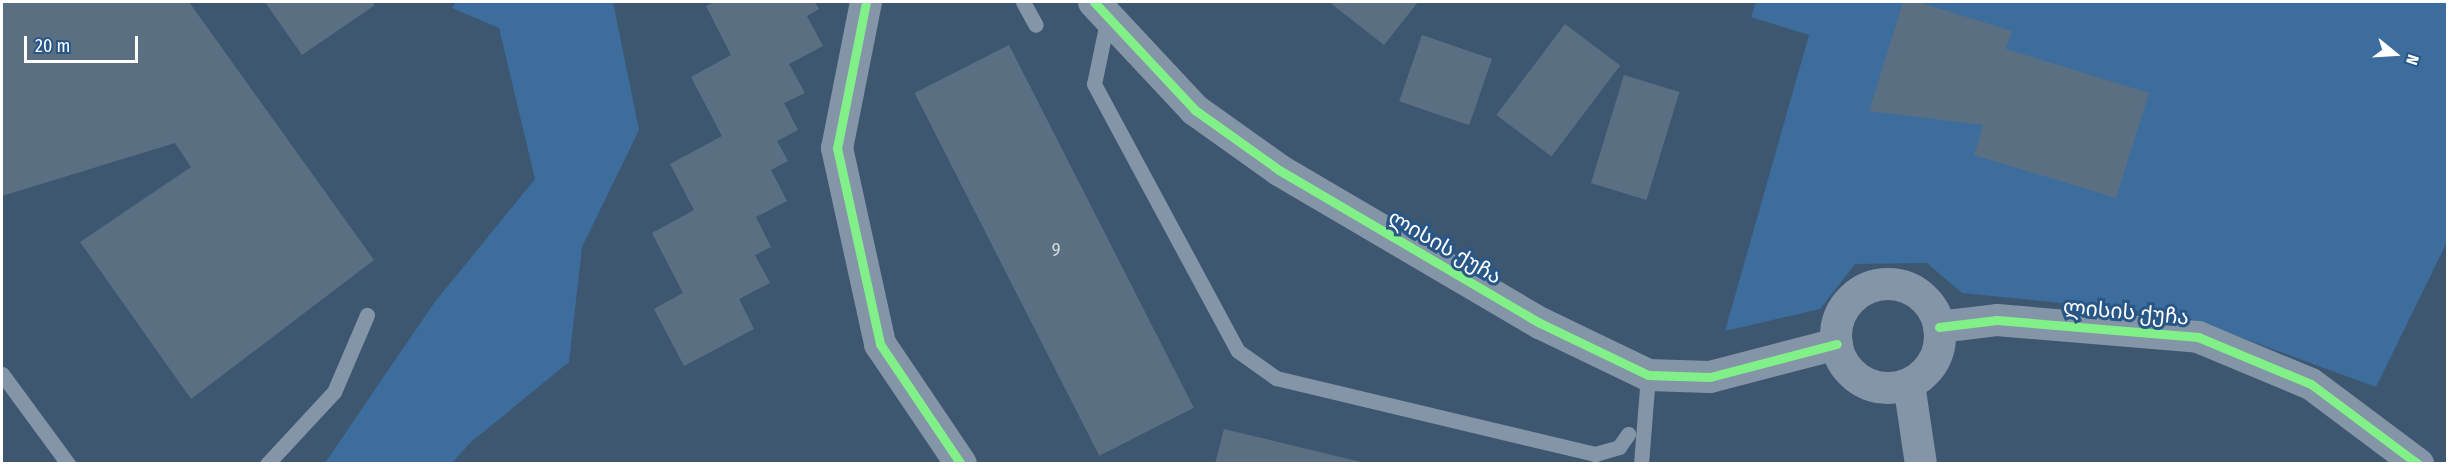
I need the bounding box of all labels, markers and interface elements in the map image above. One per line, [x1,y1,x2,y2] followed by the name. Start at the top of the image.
[27,24,141,62] scale bar
[2365,24,2425,84] north arrow
[35,35,70,57] text: 20 m
[2402,52,2423,67] text: N
[1384,204,1506,290] street label: ლისის ქუჩა
[1052,239,1060,261] house number: 9
[2062,294,2190,330] street label: ლისის ქუჩა

